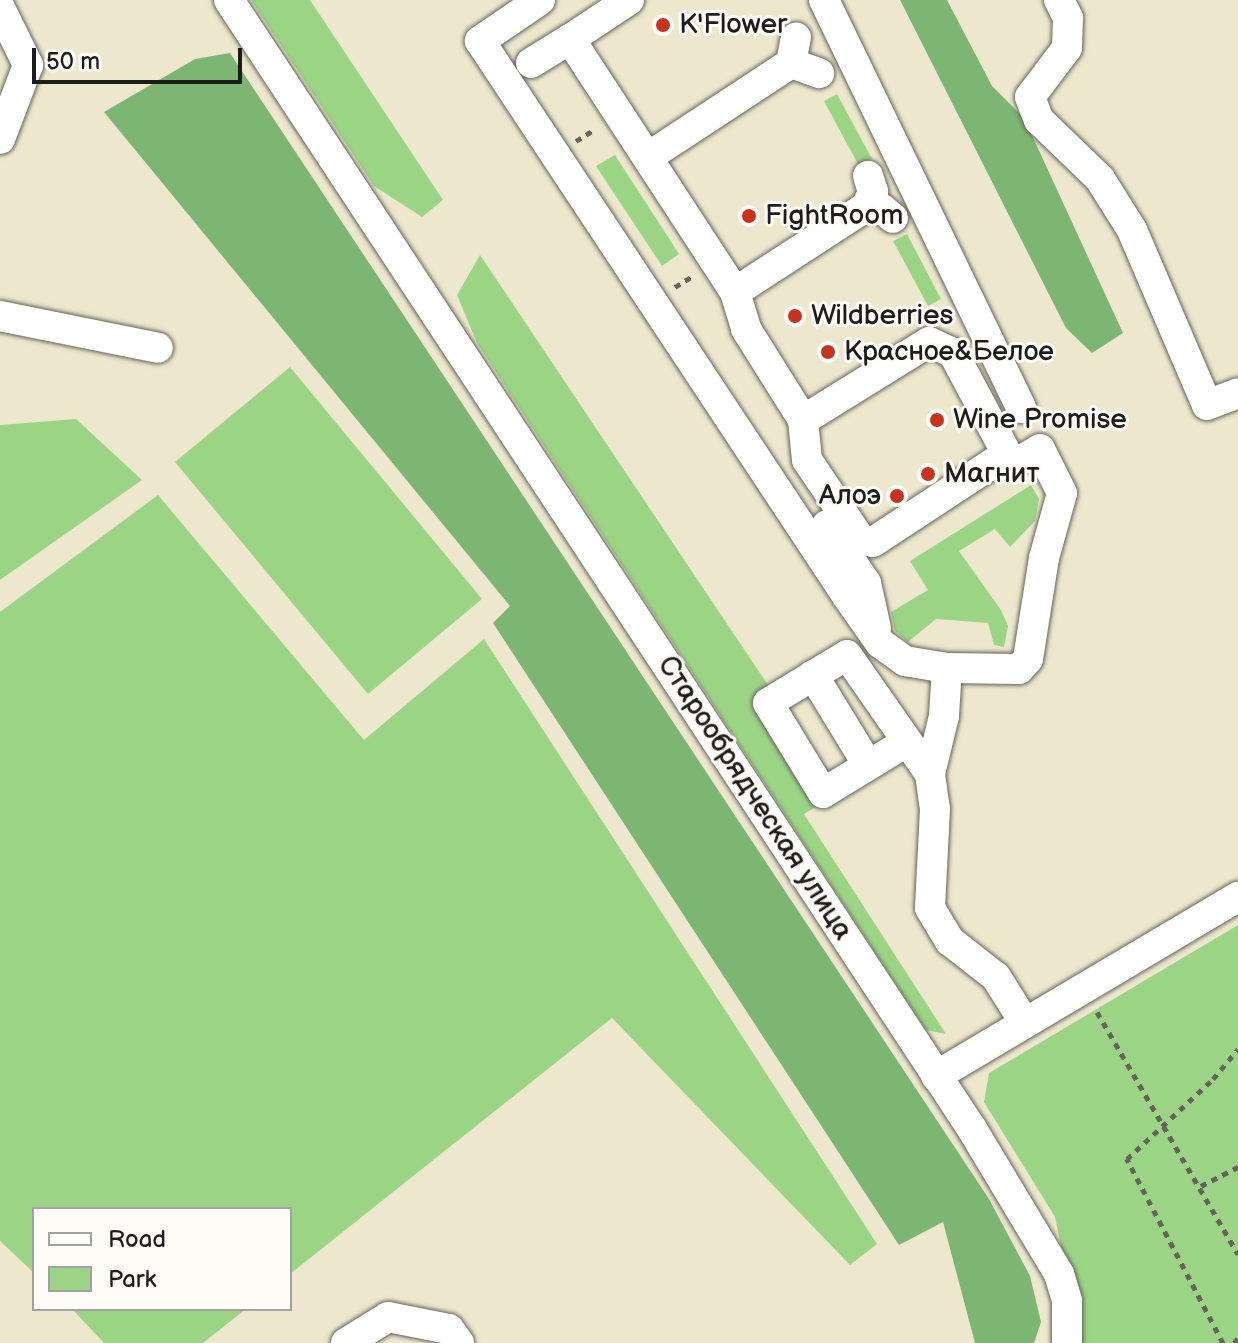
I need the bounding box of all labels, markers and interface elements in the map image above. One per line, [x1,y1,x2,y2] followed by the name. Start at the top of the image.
[679,8,787,42] place label: K'Flower
[654,16,672,34] marker: K'Flower
[36,32,246,82] scale bar
[46,47,100,76] text: 50 m
[765,199,903,233] place label: FightRoom
[740,207,758,225] marker: FightRoom
[811,299,953,333] place label: Wildberries
[786,307,804,325] marker: Wildberries
[844,335,1054,369] place label: Красное&Белое
[819,343,837,361] marker: Красное&Белое
[953,403,1127,437] place label: Wine Promise
[928,411,946,429] marker: Wine Promise
[944,457,1039,491] place label: Магнит
[919,465,937,483] marker: Магнит
[819,479,881,513] place label: Алоэ
[888,487,906,505] marker: Алоэ
[650,650,860,946] street label: Старообрядческая улица
[32,1207,292,1311] legend
[108,1225,166,1254] text: Road
[108,1265,156,1294] text: Park

